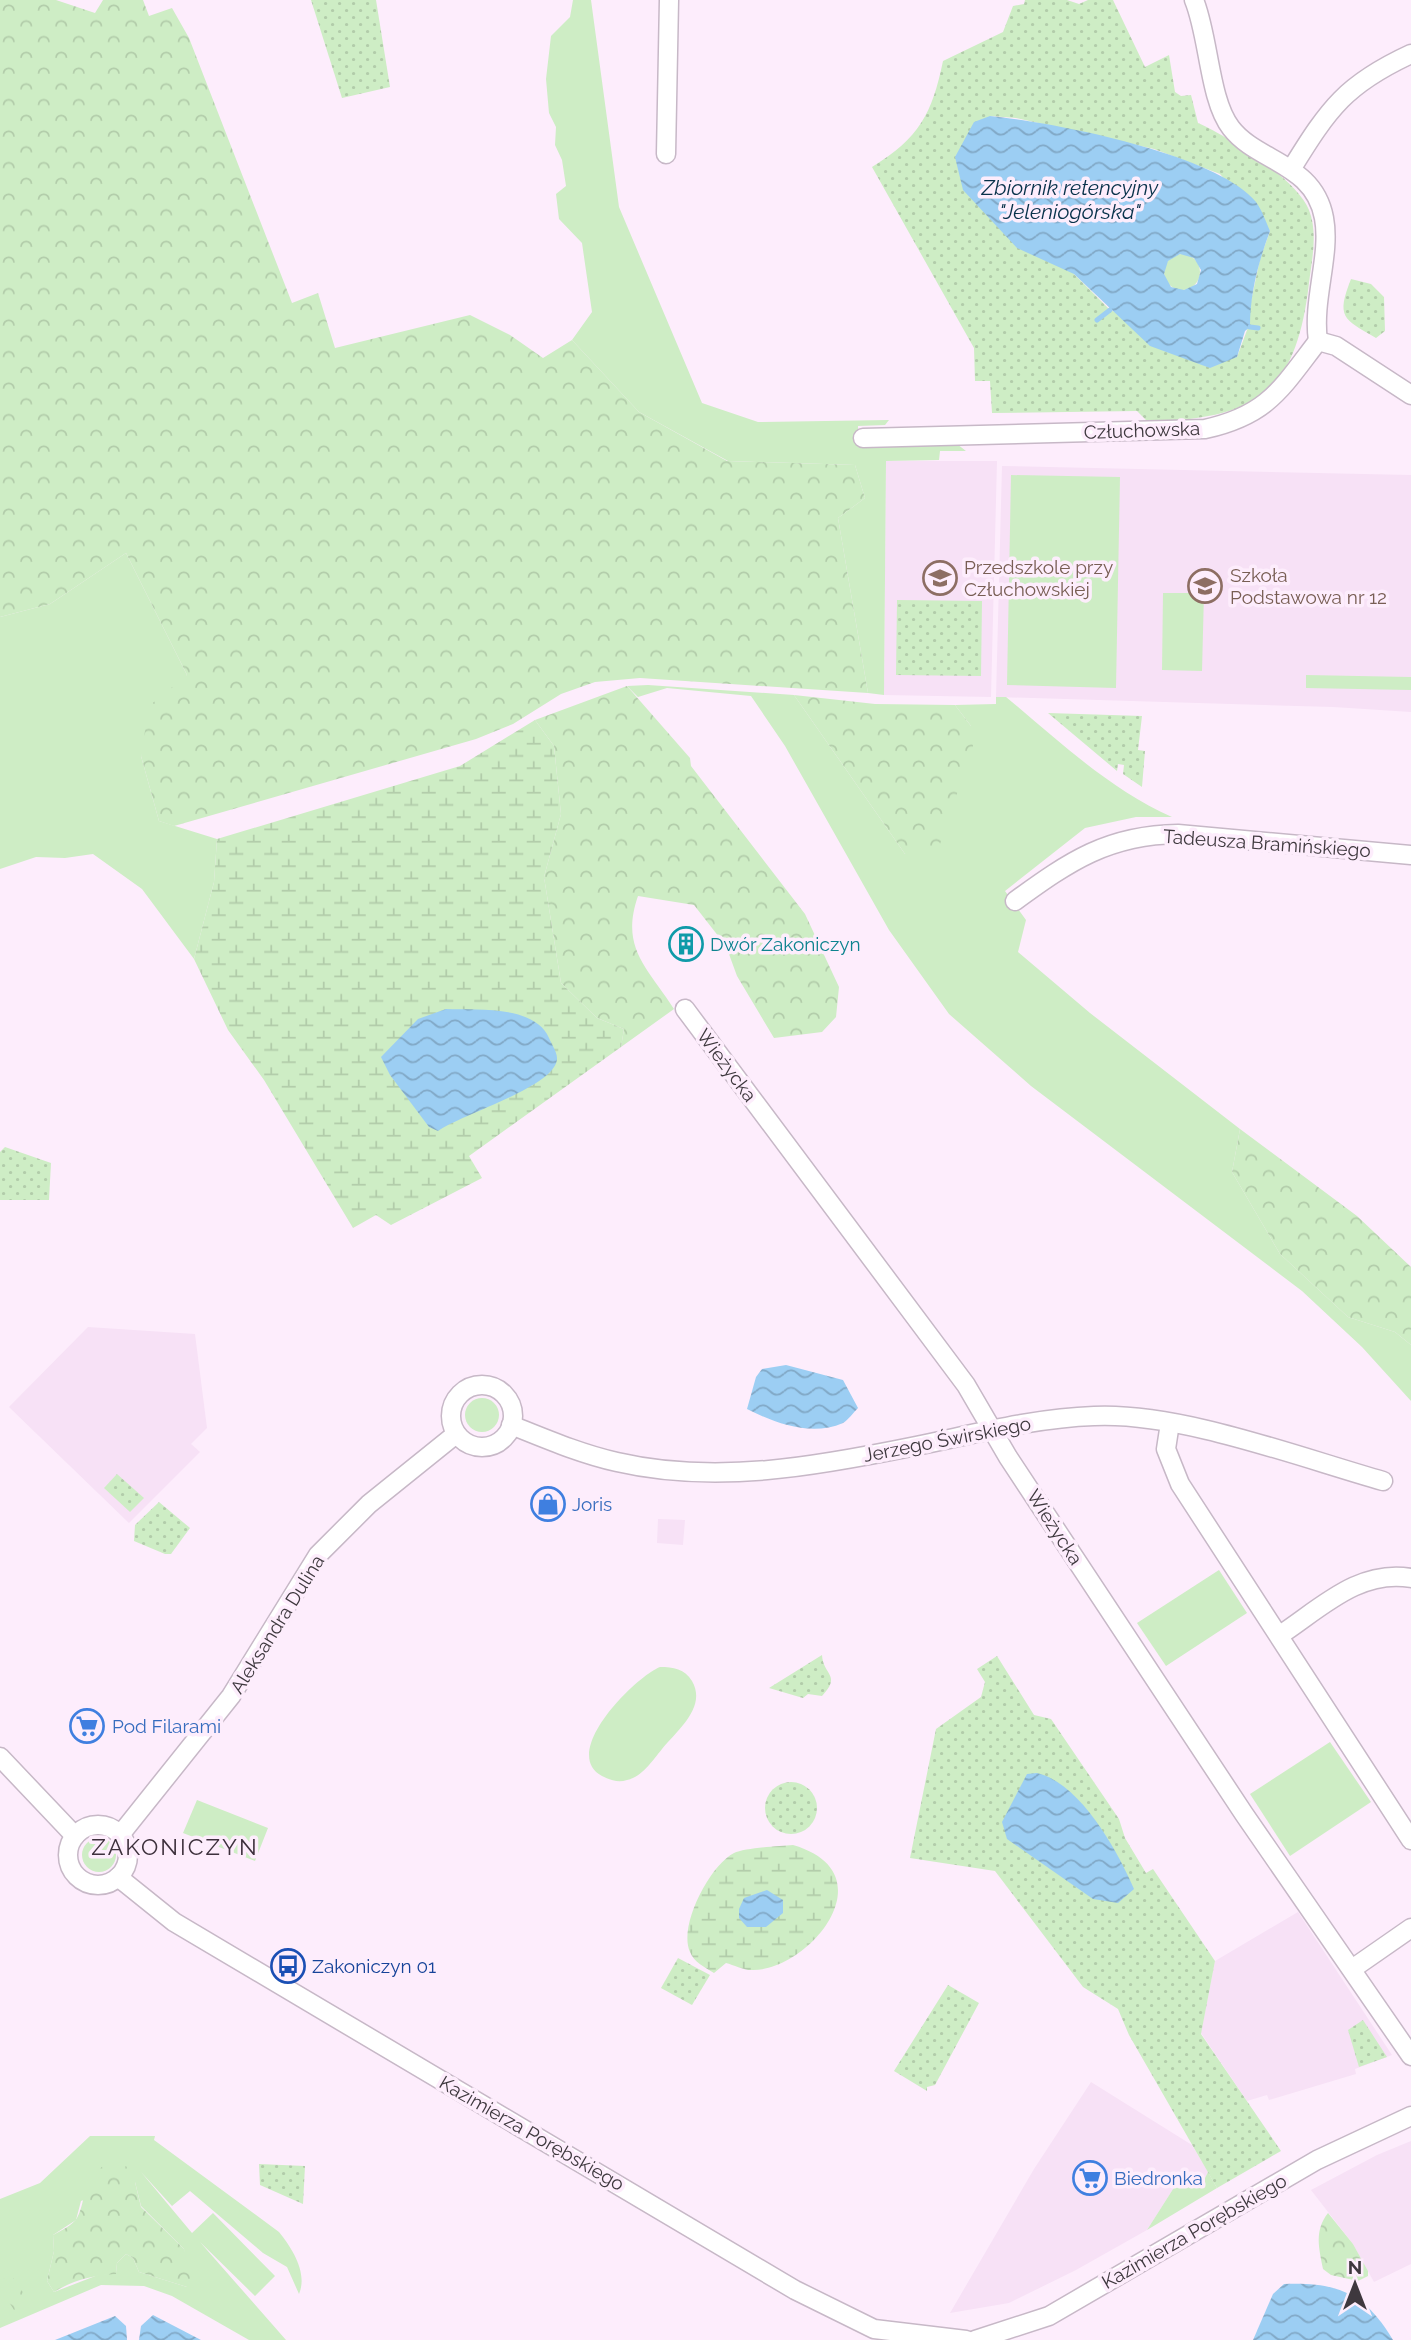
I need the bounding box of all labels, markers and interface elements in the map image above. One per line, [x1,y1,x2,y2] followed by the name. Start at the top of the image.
[981,175,1159,224] water label: Zbiornik retencyjny "Jeleniogórska"
[1083,417,1201,443] street label: Człuchowska
[964,556,1113,600] place label: Przedszkole przy Człuchowskiej
[921,559,959,597] school or university icon: Przedszkole przy Człuchowskiej
[1230,564,1387,608] place label: Szkoła Podstawowa nr 12
[1186,567,1224,605] school or university icon: Szkoła Podstawowa nr 12
[1163,825,1371,861] street label: Tadeusza Bramińskiego
[667,925,705,963] building icon: Dwór Zakoniczyn
[710,933,861,955] place label: Dwór Zakoniczyn
[693,1024,761,1106] street label: Wieżycka
[861,1412,1033,1466] street label: Jerzego Świrskiego
[529,1485,567,1523] shop icon: Joris
[1023,1485,1087,1569] street label: Wieżycka
[572,1493,612,1515] place label: Joris
[226,1551,328,1697] street label: Aleksandra Dulina
[68,1707,106,1745] supermarket icon: Pod Filarami
[112,1715,221,1737] place label: Pod Filarami
[91,1833,259,1860] district label: ZAKONICZYN
[269,1947,307,1985] bus stop icon: Zakoniczyn 01
[312,1955,436,1977] place label: Zakoniczyn 01
[436,2071,628,2195] street label: Kazimierza Porębskiego
[1071,2159,1109,2197] supermarket icon: Biedronka
[1114,2167,1203,2189] place label: Biedronka
[1098,2169,1290,2293] street label: Kazimierza Porębskiego
[1320,2249,1390,2319] north arrow
[1348,2256,1362,2278] text: N

